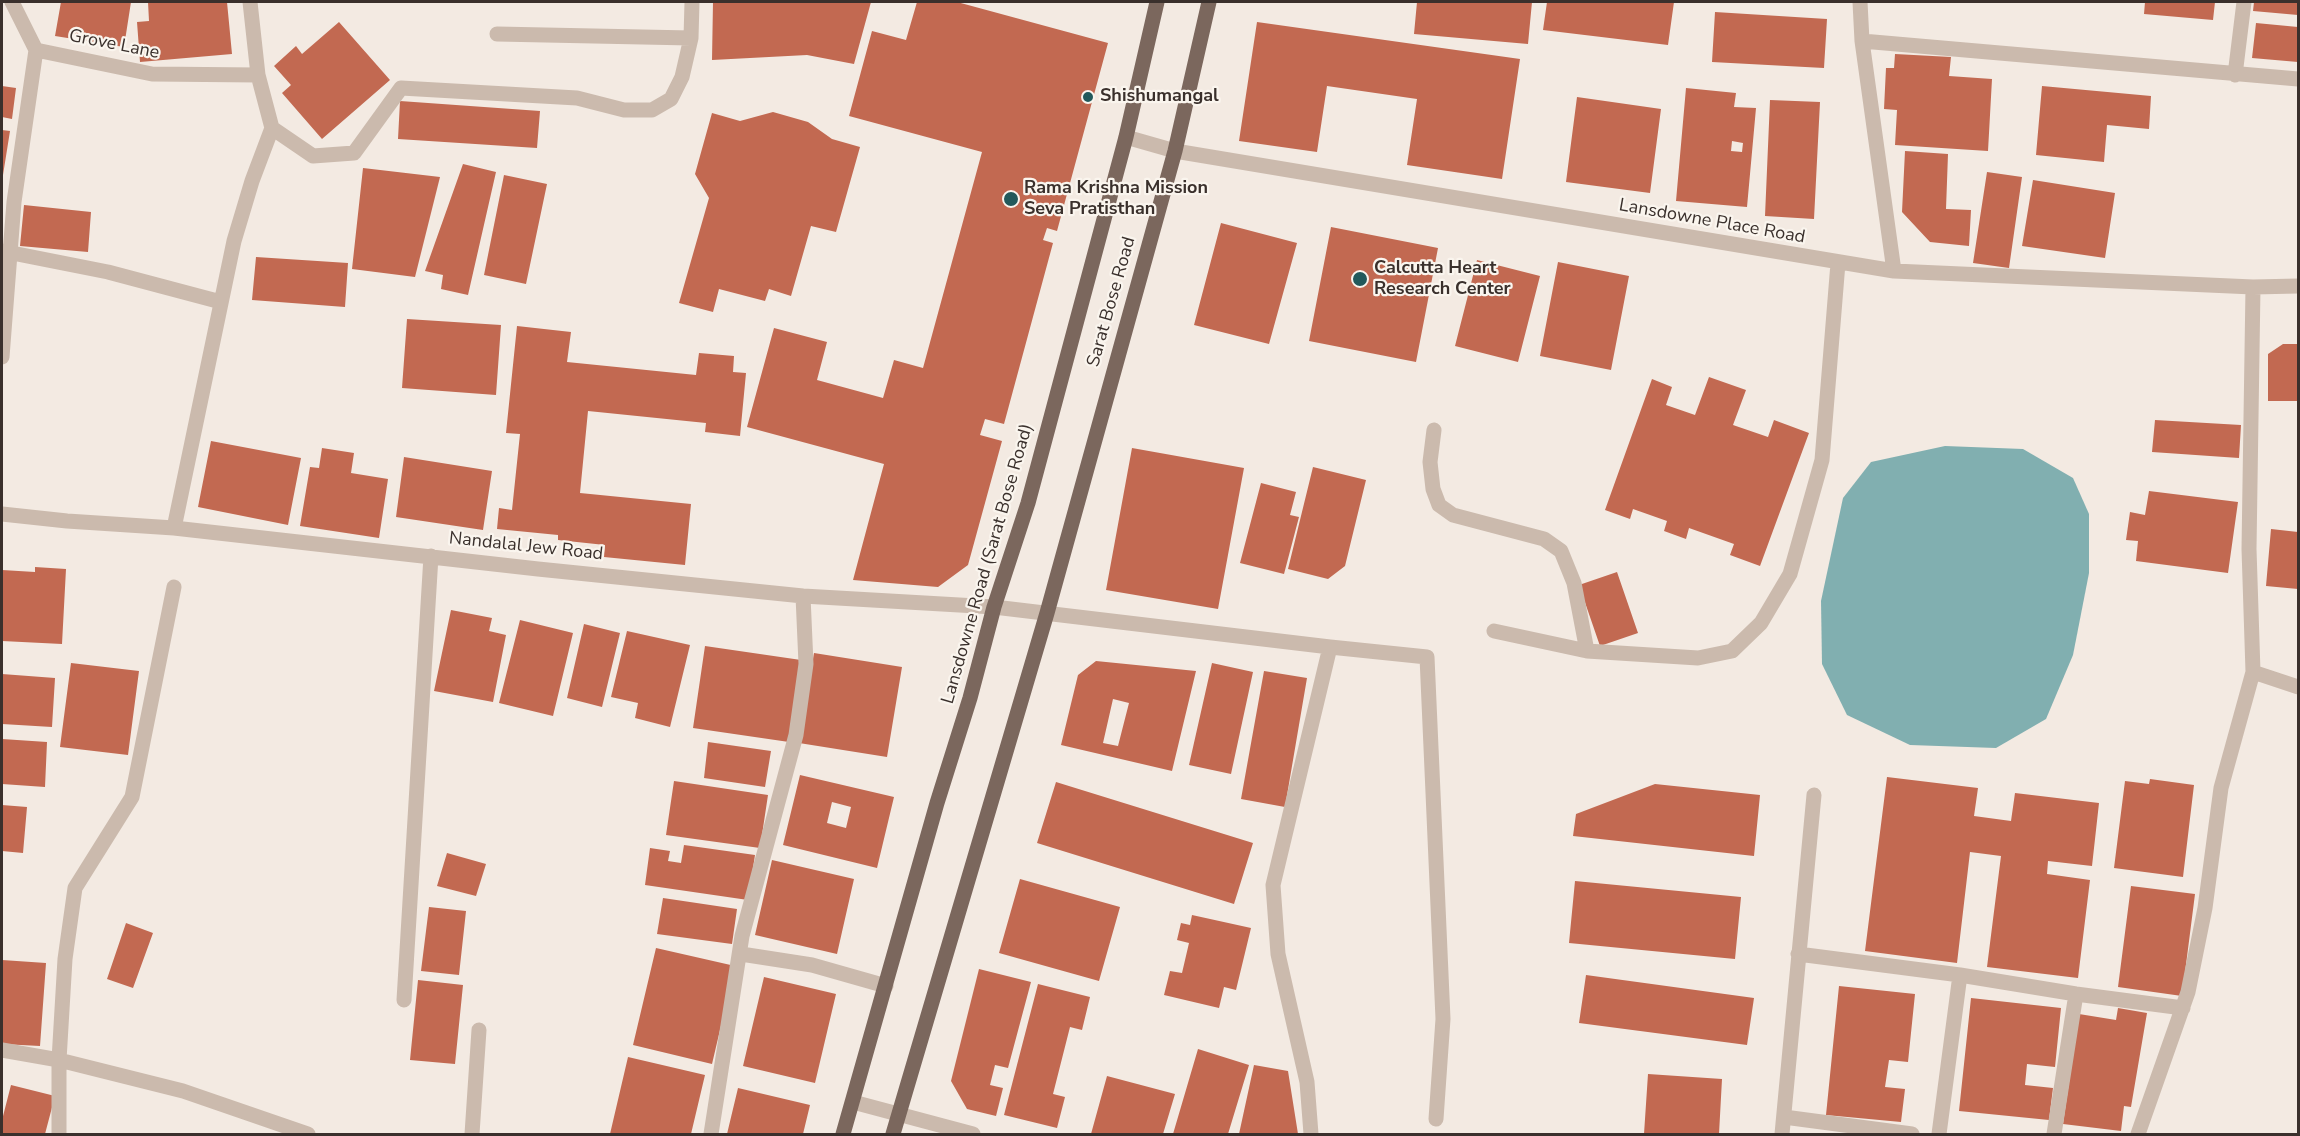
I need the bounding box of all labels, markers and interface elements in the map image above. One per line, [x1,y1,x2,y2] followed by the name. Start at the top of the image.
[67,26,161,64] street label: Grove Lane
[1100,86,1219,108] place label: Shishumangal
[1081,90,1095,104] marker: Shishumangal
[1024,178,1208,220] place label: Rama Krishna Mission Seva Pratisthan
[1002,190,1020,208] marker: Rama Krishna Mission Seva Pratisthan
[1617,195,1807,249] street label: Lansdowne Place Road
[1083,234,1141,370] street label: Sarat Bose Road
[1374,258,1511,300] place label: Calcutta Heart Research Center
[1351,270,1369,288] marker: Calcutta Heart Research Center
[938,421,1038,707] street label: Lansdowne Road (Sarat Bose Road)
[448,528,604,566] street label: Nandalal Jew Road

